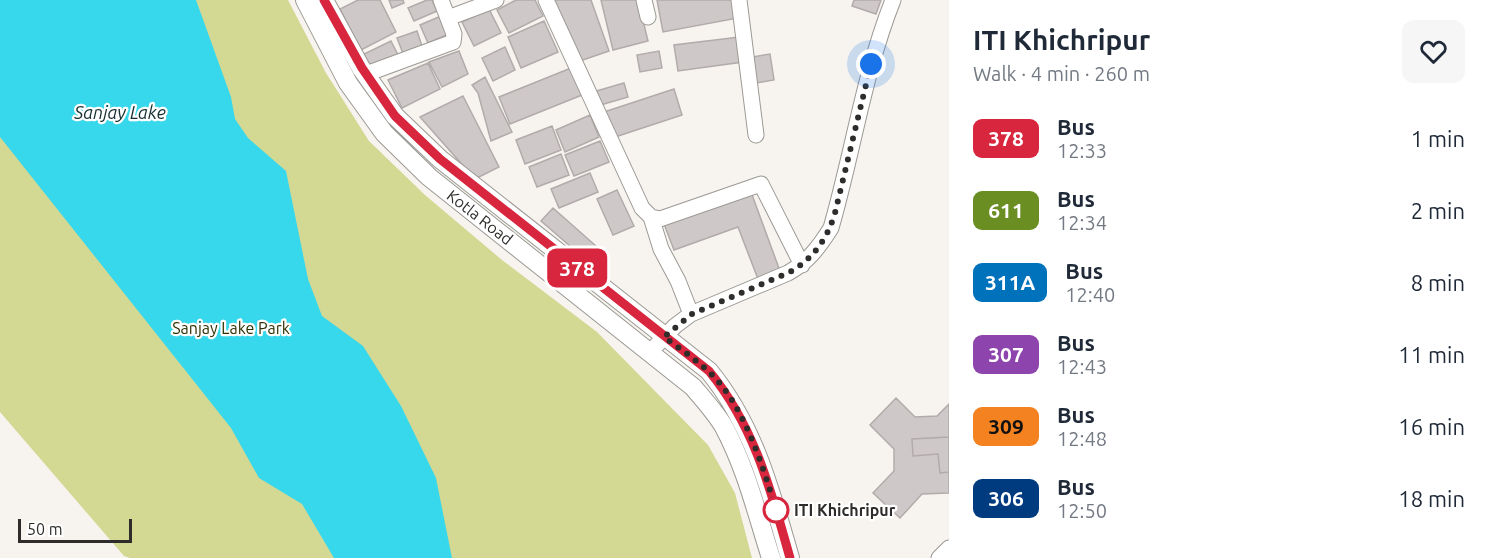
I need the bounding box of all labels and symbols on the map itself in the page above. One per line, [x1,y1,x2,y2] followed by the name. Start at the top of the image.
[856,49,886,79] your location
[73,102,166,122] water label: Sanjay Lake
[444,186,516,248] street label: Kotla Road
[542,248,612,288] line badge: 378
[172,319,290,337] park label: Sanjay Lake Park
[763,497,789,523] marker: ITI Khichripur
[794,501,896,519] place label: ITI Khichripur
[18,516,132,544] scale bar

